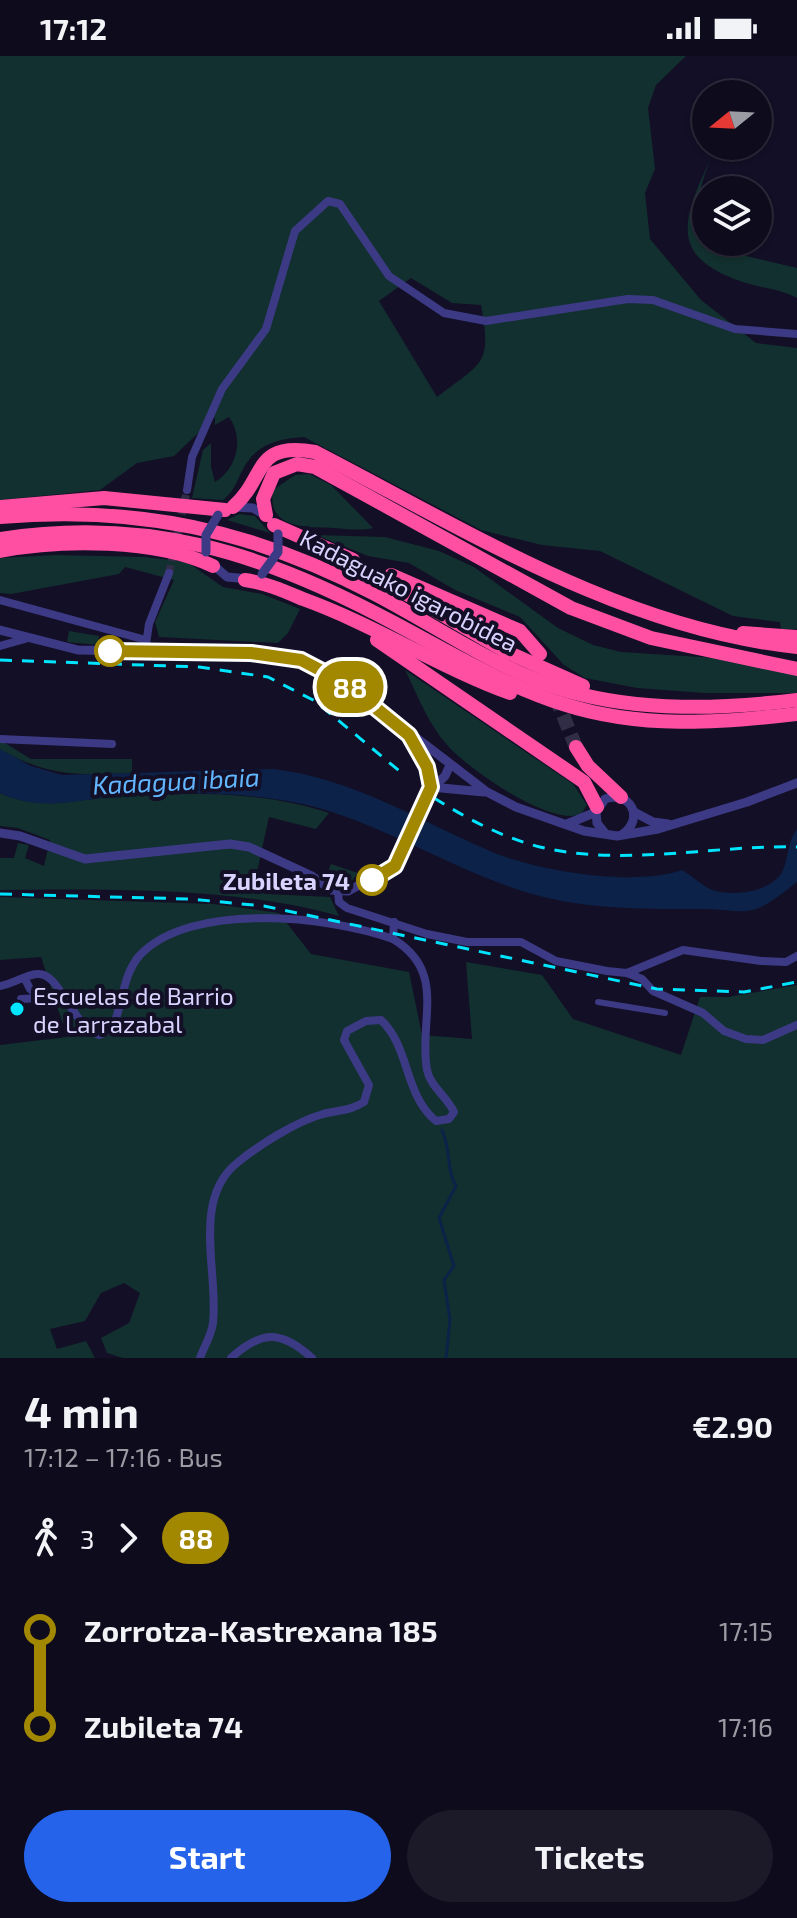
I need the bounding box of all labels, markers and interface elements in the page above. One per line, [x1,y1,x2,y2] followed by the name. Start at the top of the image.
[40,10,107,46] text: 17:12
[692,80,772,160] north arrow
[692,80,772,256] map controls
[692,176,772,256] button: layers
[295,523,523,657] street label: Kadaguako igarobidea
[95,636,125,666] unlabelled marker
[314,661,386,713] line badge: 88
[333,670,367,704] text: 88
[92,760,260,800] water label: Kadagua ibaia
[357,865,387,895] marker: Zubileta 74
[223,866,350,895] place label: Zubileta 74
[33,981,234,1038] place label: Escuelas de Barrio de Larrazabal
[8,1000,26,1018] marker: Escuelas de Barrio de Larrazabal
[24,1384,139,1437] text: 4 min
[692,1408,773,1444] text: €2.90
[24,1441,223,1472] text: 17:12 – 17:16 · Bus
[24,1516,68,1560] icon: walk
[106,1516,150,1560] icon: forward
[178,1521,213,1555] text: 88
[80,1523,94,1554] text: 3
[84,1612,438,1648] text: Zorrotza-Kastrexana 185
[719,1615,773,1646] text: 17:15
[84,1708,243,1744] text: Zubileta 74
[718,1711,773,1742] text: 17:16
[24,1810,391,1902] button: Start
[407,1810,773,1902] button: Tickets

